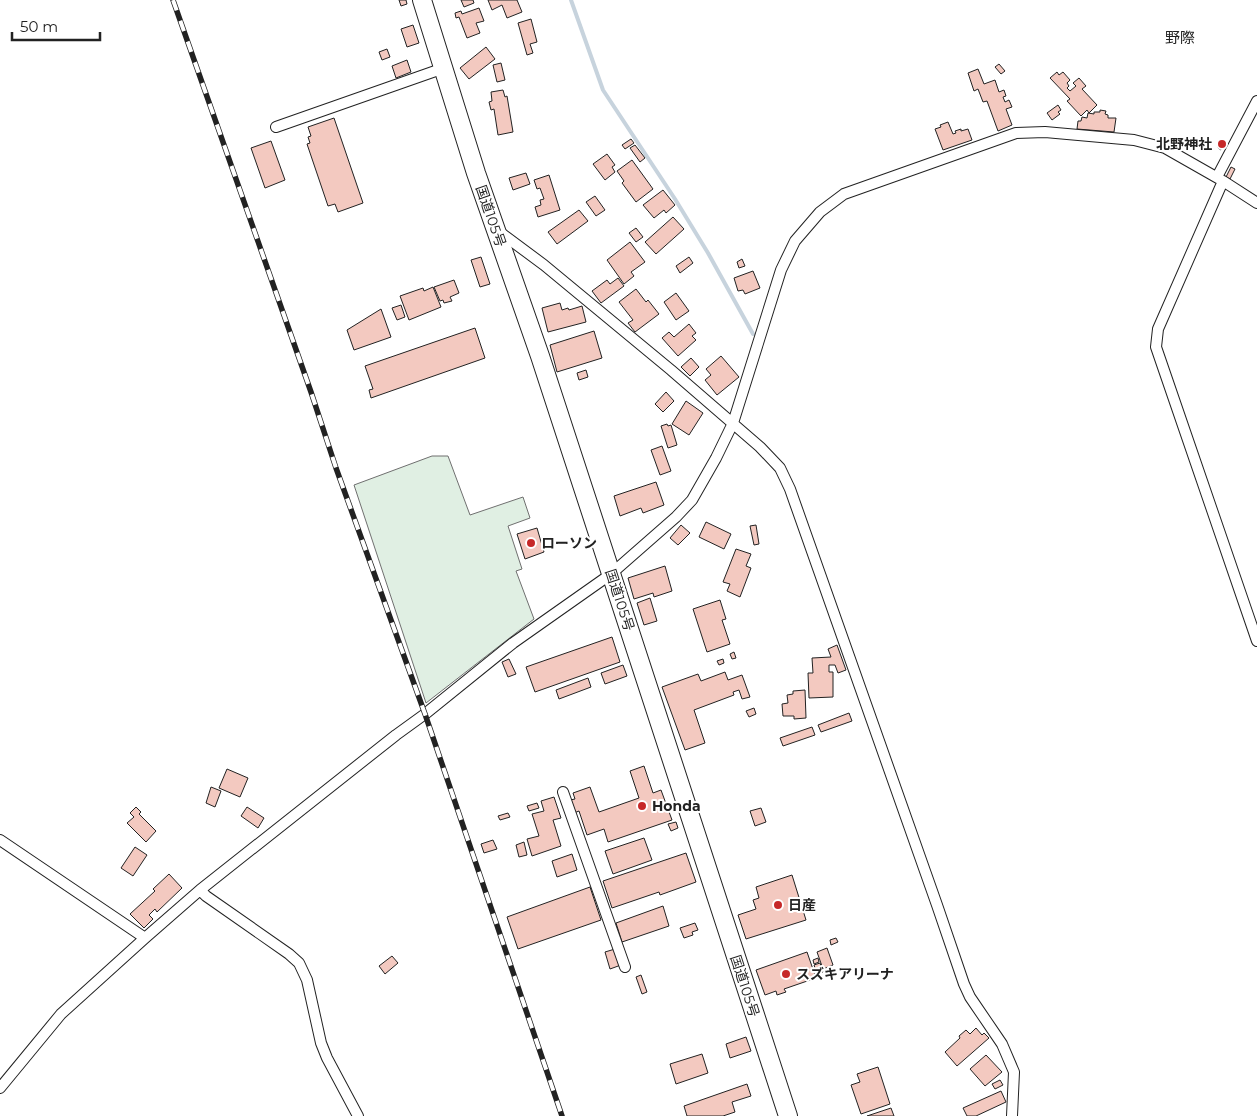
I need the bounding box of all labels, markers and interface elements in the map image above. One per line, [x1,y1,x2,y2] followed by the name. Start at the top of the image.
[12,10,100,42] scale bar
[20,17,58,36] text: 50 m
[1165,28,1195,47] district label: 野際
[1156,135,1212,153] place label: 北野神社
[1216,138,1228,150] marker: 北野神社
[472,183,510,249] street label: 国道105号
[541,534,597,552] place label: ローソン
[525,537,537,549] marker: ローソン
[602,567,638,633] street label: 国道105号
[652,797,701,815] place label: Honda
[636,800,648,812] marker: Honda
[788,896,816,914] place label: 日産
[772,899,784,911] marker: 日産
[727,953,763,1019] street label: 国道105号
[796,965,894,983] place label: スズキアリーナ
[780,968,792,980] marker: スズキアリーナ

